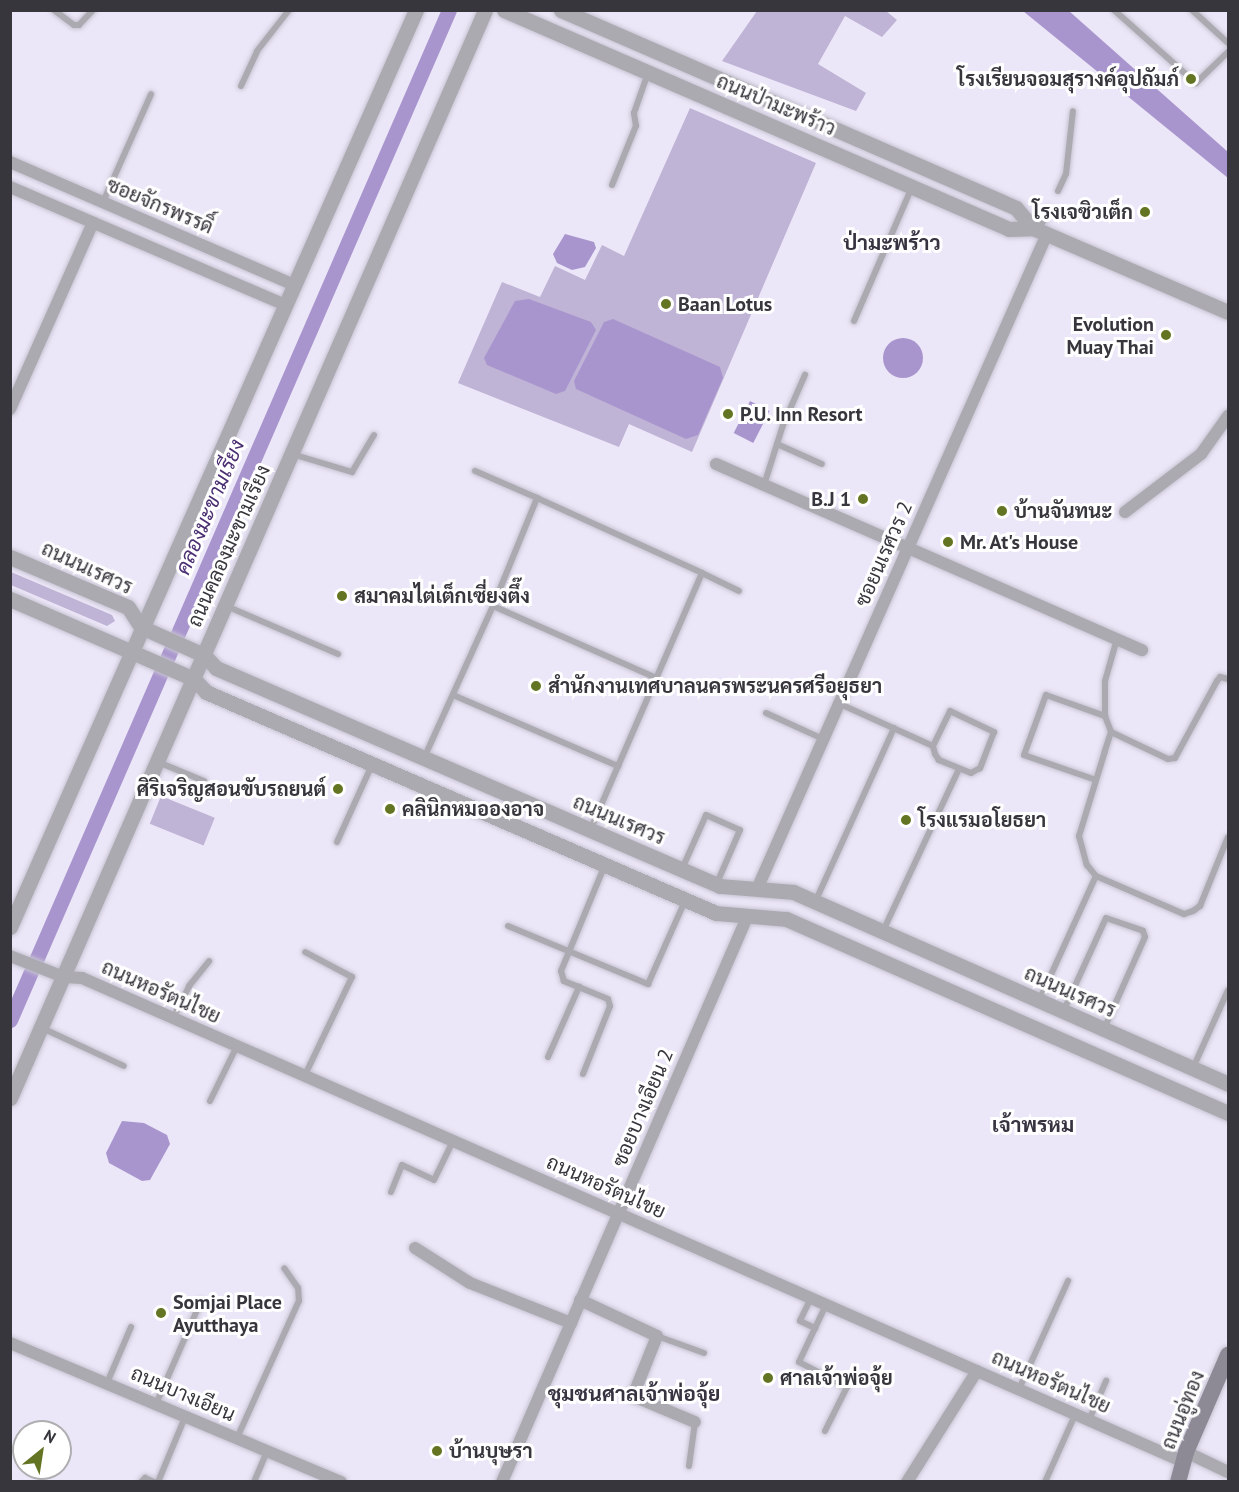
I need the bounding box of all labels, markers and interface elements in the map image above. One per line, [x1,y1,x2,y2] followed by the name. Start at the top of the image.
[957,67,1179,91] place label: โรงเรียนจอมสุรางค์อุปถัมภ์
[713,69,839,141] street label: ถนนป่ามะพร้าว
[1184,72,1198,86] marker: โรงเรียนจอมสุรางค์อุปถัมภ์
[103,173,217,239] street label: ซอยจักรพรรดิ์
[1032,200,1133,224] place label: โรงเจซิวเต็ก
[1138,205,1152,219] marker: โรงเจซิวเต็ก
[843,230,941,256] district label: ป่ามะพร้าว
[678,292,772,316] place label: Baan Lotus
[659,297,673,311] marker: Baan Lotus
[1065,312,1154,359] place label: Evolution Muay Thai
[1159,328,1173,342] marker: Evolution Muay Thai
[740,402,864,426] place label: P.U. Inn Resort
[721,407,735,421] marker: P.U. Inn Resort
[170,436,250,578] water label: คลองมะขามเรียง
[182,461,276,631] street label: ถนนคลองมะขามเรียง
[811,487,851,511] place label: B.J 1
[856,492,870,506] marker: B.J 1
[850,498,918,610] street label: ซอยนเรศวร 2
[1014,499,1112,523] place label: บ้านจันทนะ
[995,504,1009,518] marker: บ้านจันทนะ
[960,530,1080,554] place label: Mr. At's House
[941,535,955,549] marker: Mr. At's House
[38,536,136,600] street label: ถนนนเรศวร
[354,584,530,608] place label: สมาคมไต่เต็กเซี่ยงตึ๊ง
[335,589,349,603] marker: สมาคมไต่เต็กเซี่ยงตึ๊ง
[548,674,882,698] place label: สำนักงานเทศบาลนครพระนครศรีอยุธยา
[529,679,543,693] marker: สำนักงานเทศบาลนครพระนครศรีอยุธยา
[137,777,326,801] place label: ศิริเจริญสอนขับรถยนต์
[331,782,345,796] marker: ศิริเจริญสอนขับรถยนต์
[569,790,669,850] street label: ถนนนเรศวร
[402,797,544,821] place label: คลินิกหมอองอาจ
[383,802,397,816] marker: คลินิกหมอองอาจ
[918,808,1046,832] place label: โรงแรมอโยธยา
[899,813,913,827] marker: โรงแรมอโยธยา
[98,955,224,1029] street label: ถนนหอรัตนไชย
[1021,961,1119,1023] street label: ถนนนเรศวร
[607,1046,679,1170] street label: ซอยบางเอียน 2
[992,1112,1074,1138] district label: เจ้าพรหม
[543,1150,669,1224] street label: ถนนหอรัตนไชย
[173,1290,282,1337] place label: Somjai Place Ayutthaya
[154,1306,168,1320] marker: Somjai Place Ayutthaya
[988,1345,1114,1419] street label: ถนนหอรัตนไชย
[127,1361,239,1427] street label: ถนนบางเอียน
[780,1366,893,1390] place label: ศาลเจ้าพ่อจุ้ย
[1156,1367,1210,1453] street label: ถนนอู่ทอง
[761,1371,775,1385] marker: ศาลเจ้าพ่อจุ้ย
[548,1381,720,1407] district label: ชุมชนศาลเจ้าพ่อจุ้ย
[12,1420,72,1480] north arrow
[40,1425,60,1447] text: N
[449,1439,533,1463] place label: บ้านบุษรา
[430,1444,444,1458] marker: บ้านบุษรา

